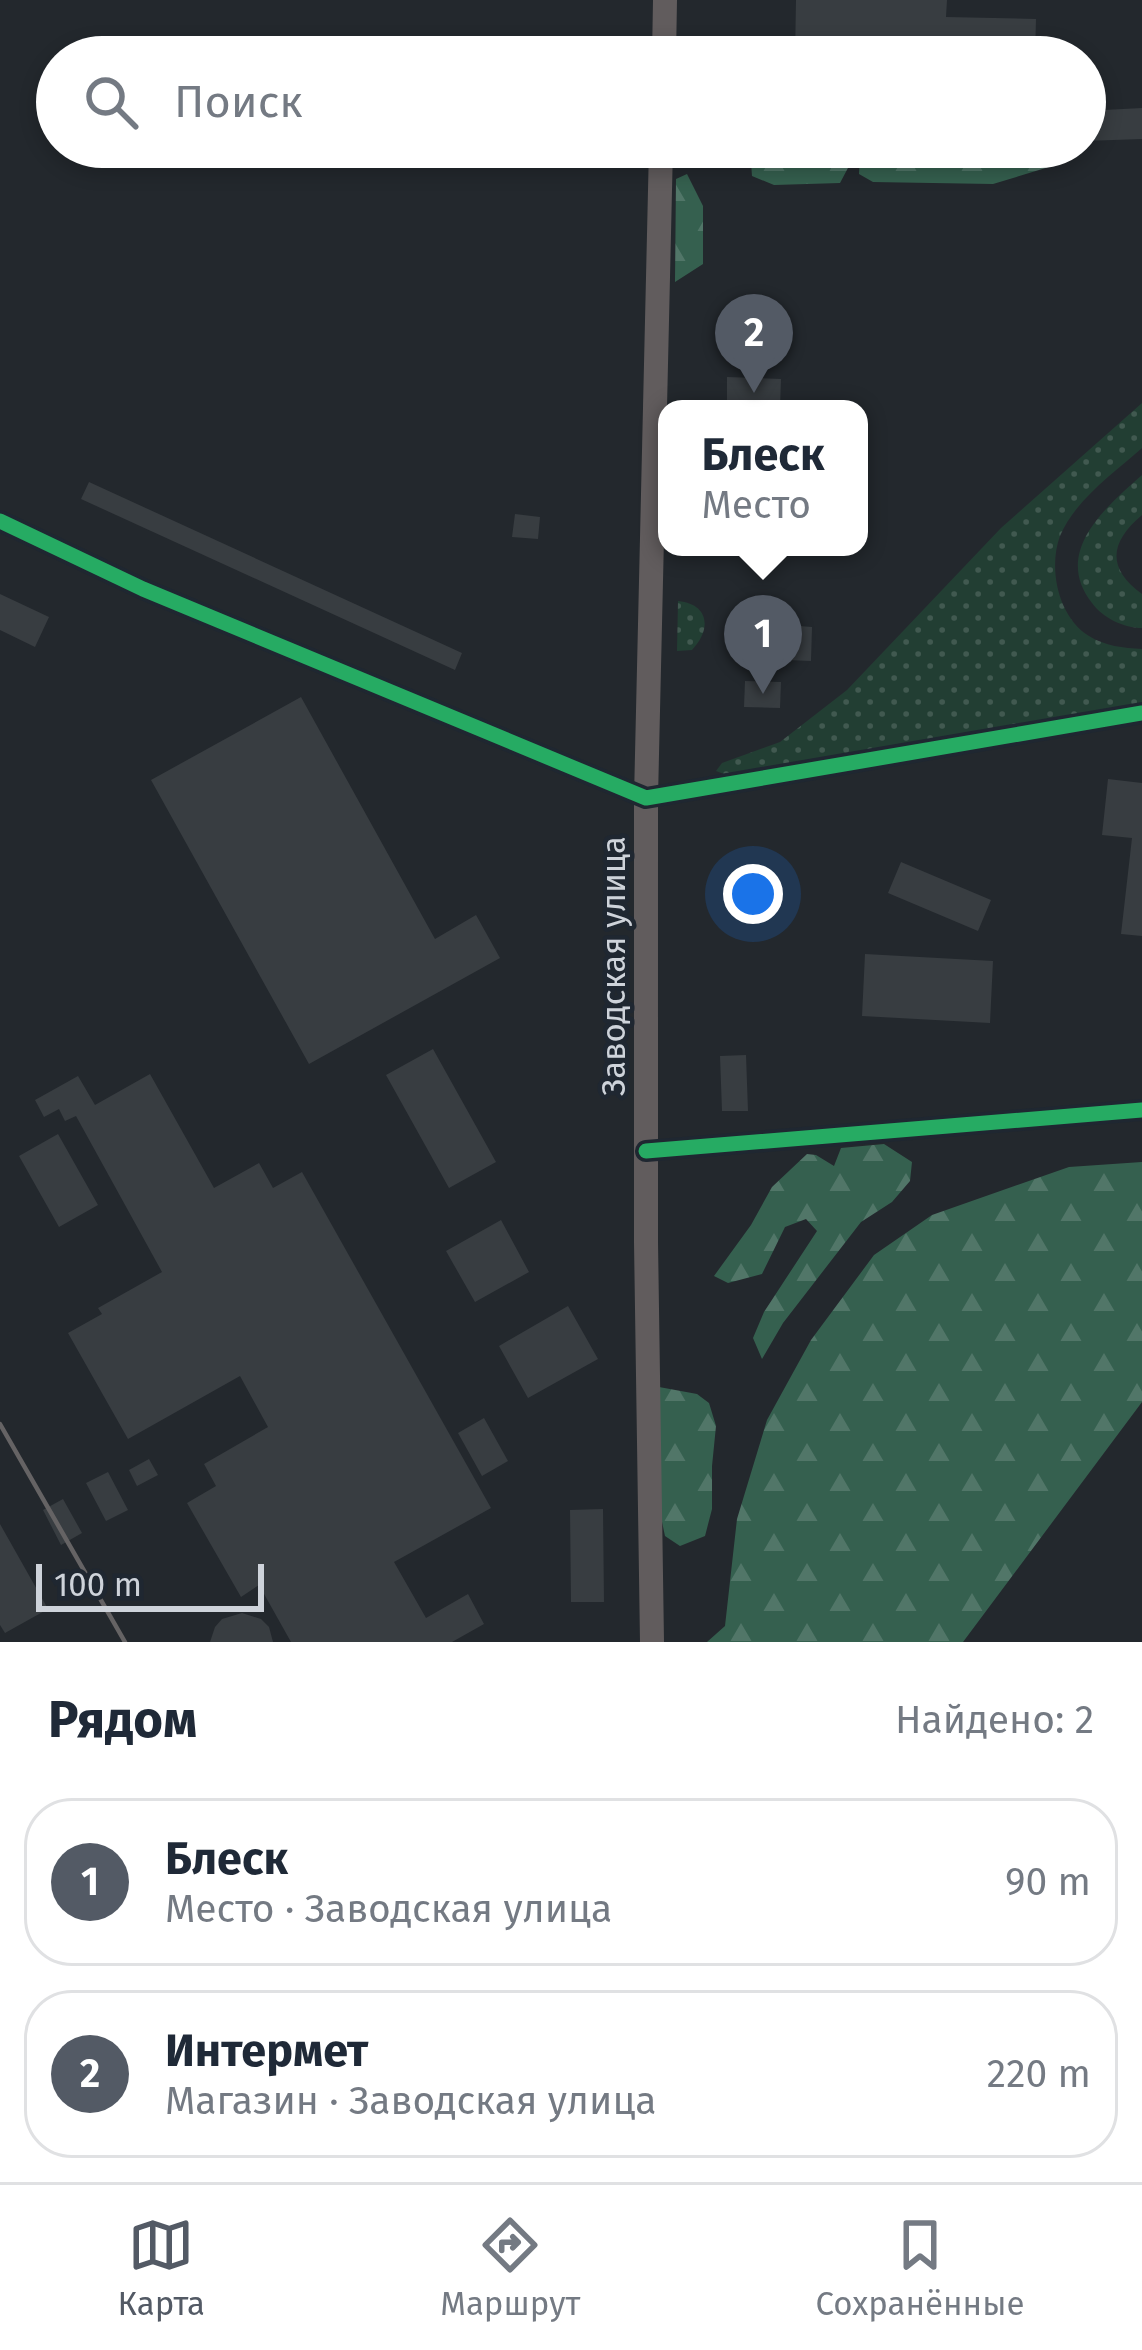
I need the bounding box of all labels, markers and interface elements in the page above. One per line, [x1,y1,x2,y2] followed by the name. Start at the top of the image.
[36,36,1106,168] search box
[78,69,144,135] icon: search
[174,75,303,129] text: Поиск
[715,294,793,393] pin: 2
[658,400,868,556] popup
[701,428,825,482] text: Блеск
[701,482,811,528] text: Место
[724,595,802,694] pin: 1
[594,836,634,1096] street label: Заводская улица
[723,864,783,924] your location
[36,1558,264,1611] scale bar
[54,1565,142,1605] text: 100 m
[48,1689,197,1751] text: Рядом
[895,1697,1094,1743] text: Найдено: 2
[165,1832,288,1886] text: Блеск
[81,1859,99,1905] text: 1
[1005,1859,1091,1905] text: 90 m
[165,1886,612,1932] text: Место · Заводская улица
[165,2024,368,2078] text: Интермет
[80,2051,100,2097] text: 2
[987,2051,1091,2097] text: 220 m
[165,2078,656,2124] text: Магазин · Заводская улица
[118,2212,205,2324] tab: Карта
[440,2212,580,2324] tab: Маршрут
[815,2212,1024,2324] tab: Сохранённые

